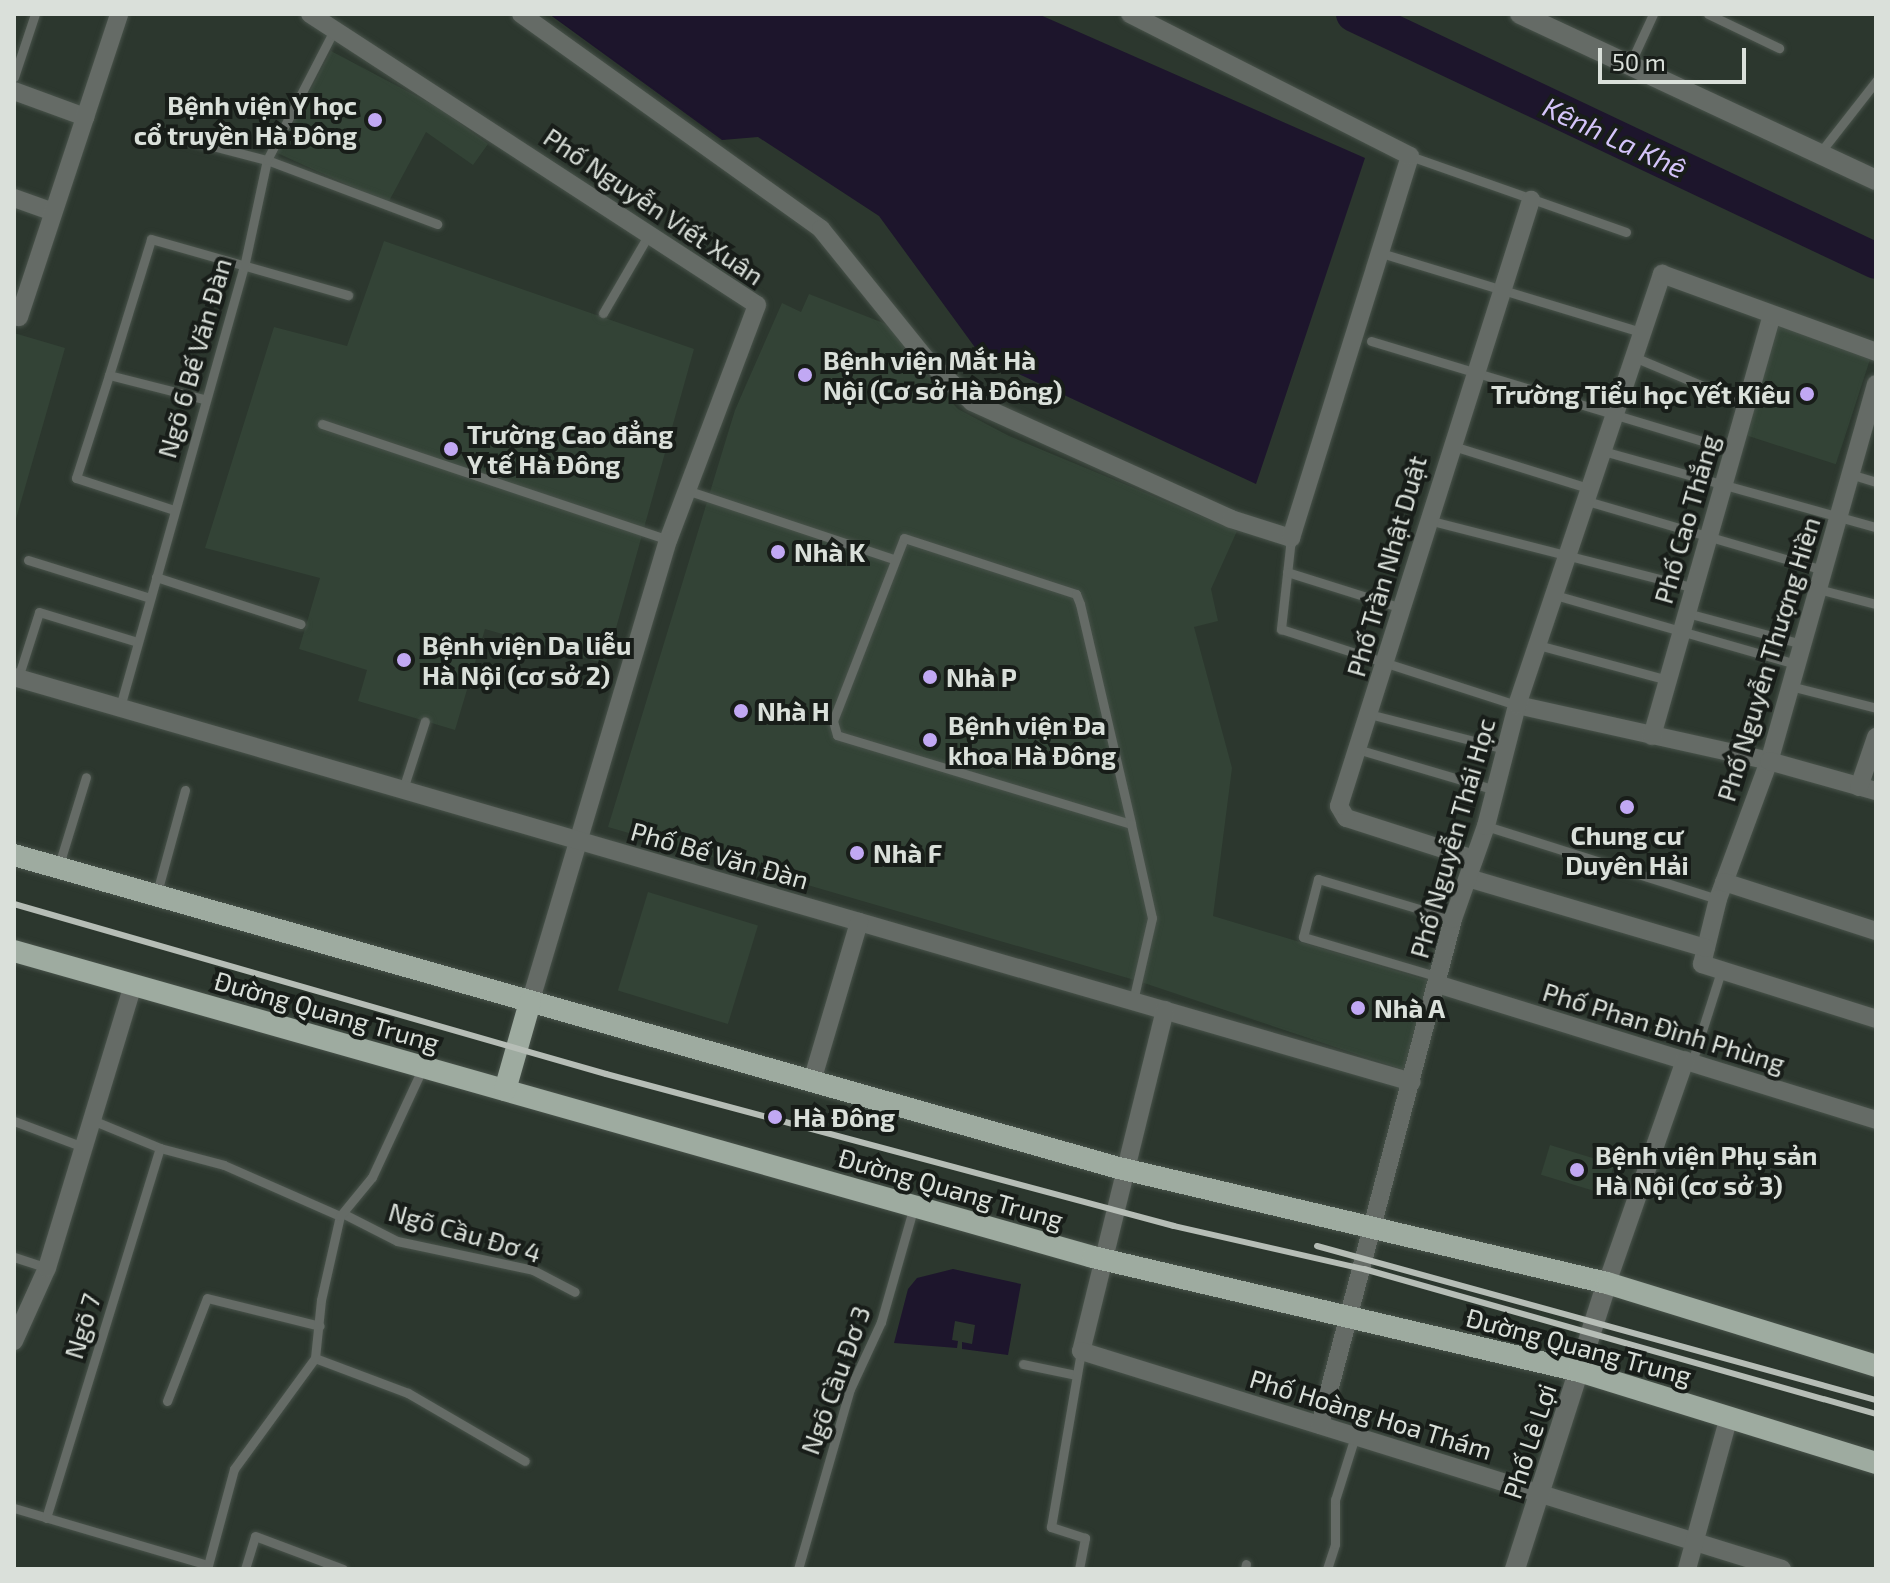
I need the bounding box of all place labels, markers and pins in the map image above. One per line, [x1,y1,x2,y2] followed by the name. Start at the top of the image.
[133,89,357,150] place label: Bệnh viện Y học cổ truyền Hà Đông
[364,109,386,131] marker: Bệnh viện Y học cổ truyền Hà Đông
[823,344,1063,406] place label: Bệnh viện Mắt Hà Nội (Cơ sở Hà Đông)
[794,364,816,386] marker: Bệnh viện Mắt Hà Nội (Cơ sở Hà Đông)
[1490,378,1791,410] place label: Trường Tiểu học Yết Kiêu
[1798,385,1816,403] marker: Trường Tiểu học Yết Kiêu
[467,418,673,480] place label: Trường Cao đẳng Y tế Hà Đông
[442,440,460,458] marker: Trường Cao đẳng Y tế Hà Đông
[794,536,865,568] place label: Nhà K
[769,543,787,561] marker: Nhà K
[422,629,632,690] place label: Bệnh viện Da liễu Hà Nội (cơ sở 2)
[393,649,415,671] marker: Bệnh viện Da liễu Hà Nội (cơ sở 2)
[946,661,1017,693] place label: Nhà P
[921,668,939,686] marker: Nhà P
[757,695,830,727] place label: Nhà H
[732,702,750,720] marker: Nhà H
[948,709,1116,770] place label: Bệnh viện Đa khoa Hà Đông
[919,729,941,751] marker: Bệnh viện Đa khoa Hà Đông
[1618,798,1636,816] marker: Chung cư Duyên Hải
[1565,819,1689,880] place label: Chung cư Duyên Hải
[873,837,942,869] place label: Nhà F
[848,844,866,862] marker: Nhà F
[1374,992,1446,1024] place label: Nhà A
[1349,999,1367,1017] marker: Nhà A
[793,1101,895,1133] place label: Hà Đông
[764,1106,786,1128] marker: Hà Đông
[1595,1139,1818,1200] place label: Bệnh viện Phụ sản Hà Nội (cơ sở 3)
[1566,1159,1588,1181] marker: Bệnh viện Phụ sản Hà Nội (cơ sở 3)

